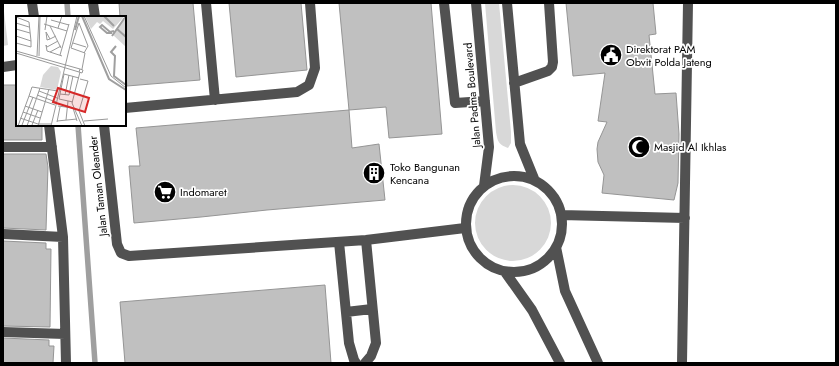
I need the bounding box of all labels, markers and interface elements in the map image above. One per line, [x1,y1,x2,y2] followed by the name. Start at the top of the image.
[16,16,126,126] inset map
[626,41,712,70] place label: Direktorat PAM Obvit Polda Jateng
[459,42,485,150] street label: Jalan Padma Boulevard
[598,42,624,68] public building icon: Direktorat PAM Obvit Polda Jateng
[626,134,652,160] mosque icon: Masjid Al Ikhlas
[85,135,111,239] street label: Jalan Taman Oleander
[654,139,727,155] place label: Masjid Al Ikhlas
[390,159,460,188] place label: Toko Bangunan Kencana
[361,160,387,186] building icon: Toko Bangunan Kencana
[152,179,178,205] supermarket icon: Indomaret
[180,184,227,200] place label: Indomaret

